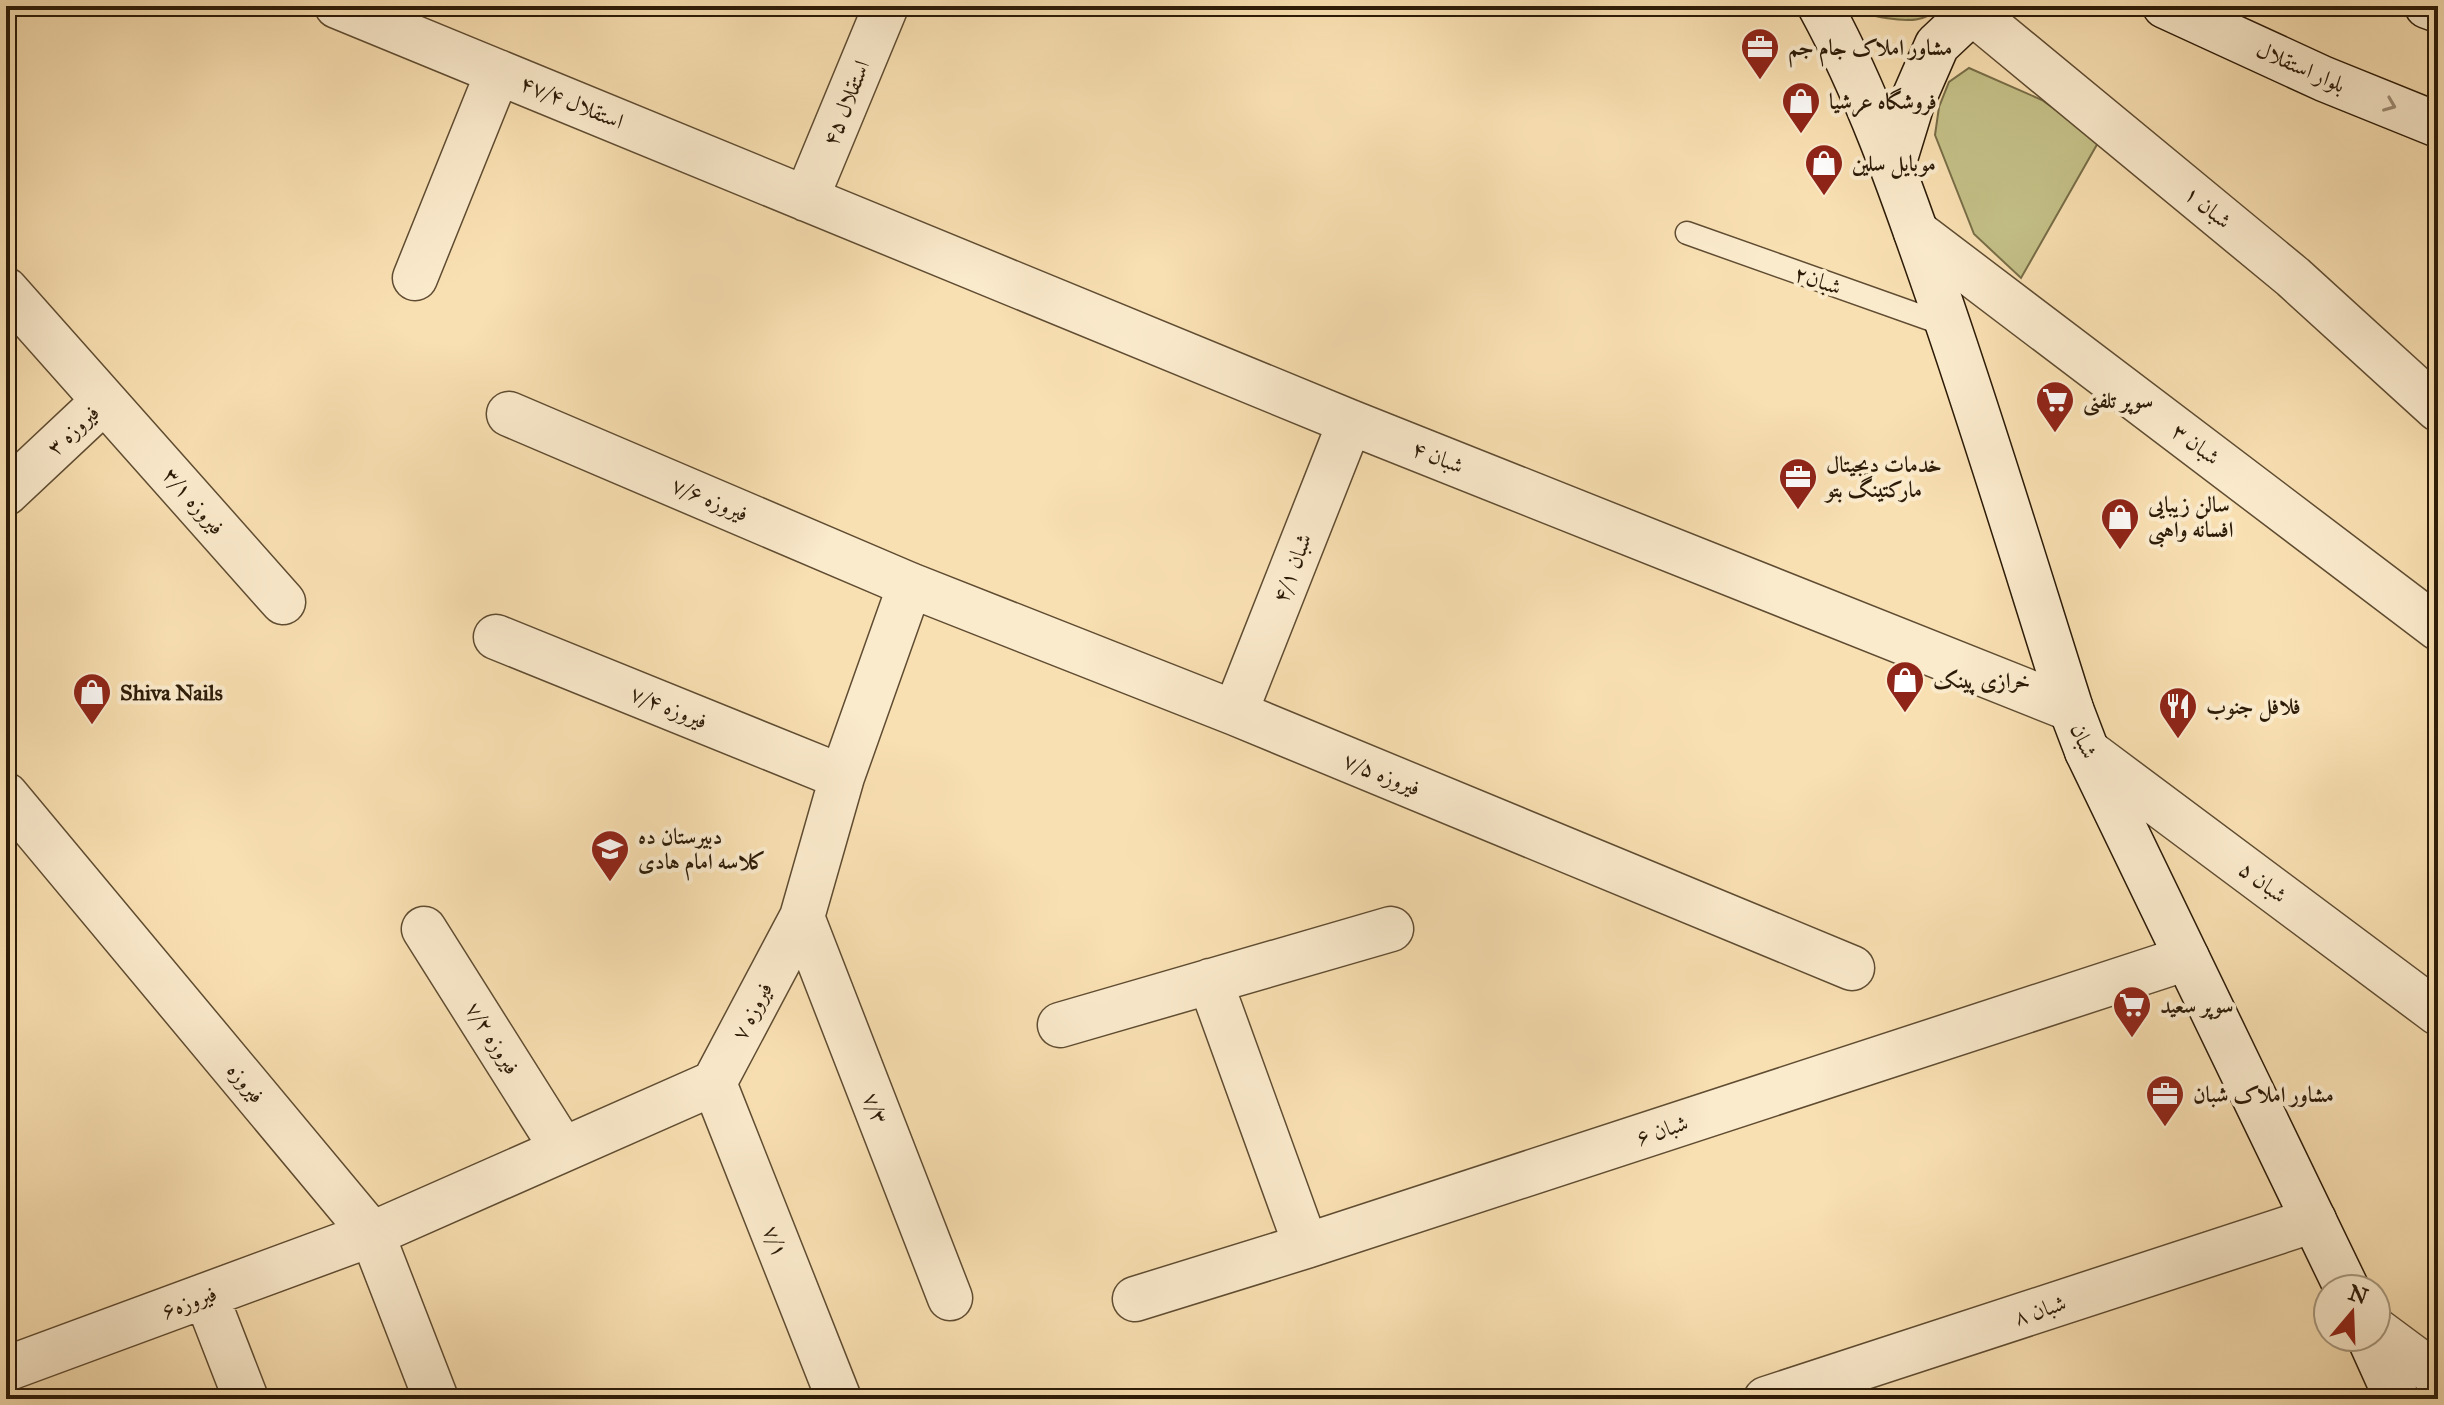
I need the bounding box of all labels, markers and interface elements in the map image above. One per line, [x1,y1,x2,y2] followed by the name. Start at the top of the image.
[1739,26,1781,81] office icon: مشاور املاک جام جم
[1788,34,1952,68] place label: مشاور املاک جام جم
[2252,35,2350,99] street label: بلوار استقلال
[817,56,875,150] street label: ۴۵ استقلال
[517,69,627,135] street label: ۴۷/۴ استقلال
[1780,80,1822,135] shop icon: فروشگاه عرشیا
[1829,87,1937,118] place label: فروشگاه عرشیا
[2381,96,2396,112] one-way arrow
[1803,142,1845,197] shop icon: موبایل سلین
[1852,150,1936,179] place label: موبایل سلین
[2179,180,2237,234] street label: ۱ شبان
[1791,259,1845,301] street label: شبان۲
[2034,379,2076,434] supermarket icon: سوپر تلفنی
[2083,387,2153,416] place label: سوپر تلفنی
[41,399,105,461] street label: ۳ فیروزه
[2167,417,2225,471] street label: ۳ شبان
[1408,435,1468,479] street label: ۴ شبان
[1824,451,1941,503] place label: خدمات دیجیتال مارکتینگ بتو
[1777,456,1819,511] office icon: خدمات دیجیتال مارکتینگ بتو
[157,462,231,540] street label: ۳/۱ فیروزه
[668,471,752,527] street label: ۷/۶ فیروزه
[2147,491,2234,548] place label: سالن زیبایی افسانه واهبی
[2099,496,2141,551] shop icon: سالن زیبایی افسانه واهبی
[1267,530,1317,606] street label: ۴/۱ شبان
[1884,659,1926,714] shop icon: خرازی پینک
[1933,667,2030,696] place label: خرازی پینک
[71,671,113,726] shop icon: Shiva Nails
[120,679,223,706] place label: Shiva Nails
[627,679,711,735] street label: ۷/۴ فیروزه
[2157,685,2199,740] restaurant icon: فلافل جنوب
[2206,693,2301,722] place label: فلافل جنوب
[2065,719,2103,763] street label: شبان
[1340,746,1424,802] street label: ۷/۵ فیروزه
[638,823,766,881] place label: دبیرستان ده کلاسه امام هادی
[589,828,631,883] school or university icon: دبیرستان ده کلاسه امام هادی
[2234,855,2292,909] street label: ۵ شبان
[726,977,778,1045] street label: ۷ فیروزه
[2111,984,2153,1039] supermarket icon: سوپر سعید
[2160,992,2234,1020] place label: سوپر سعید
[460,997,526,1079] street label: ۷/۲ فیروزه
[221,1057,271,1109] street label: فیروزه
[2144,1073,2186,1128] office icon: مشاور املاک شبان
[2193,1081,2334,1108] place label: مشاور املاک شبان
[858,1088,894,1128] street label: ۷/۳
[1633,1109,1691,1151] street label: ۶ شبان
[758,1221,794,1261] street label: ۷/۱
[2312,1273,2392,1353] north arrow
[2345,1279,2372,1310] text: N
[158,1280,220,1324] street label: فیروزه۶
[2011,1289,2069,1331] street label: ۸ شبان

